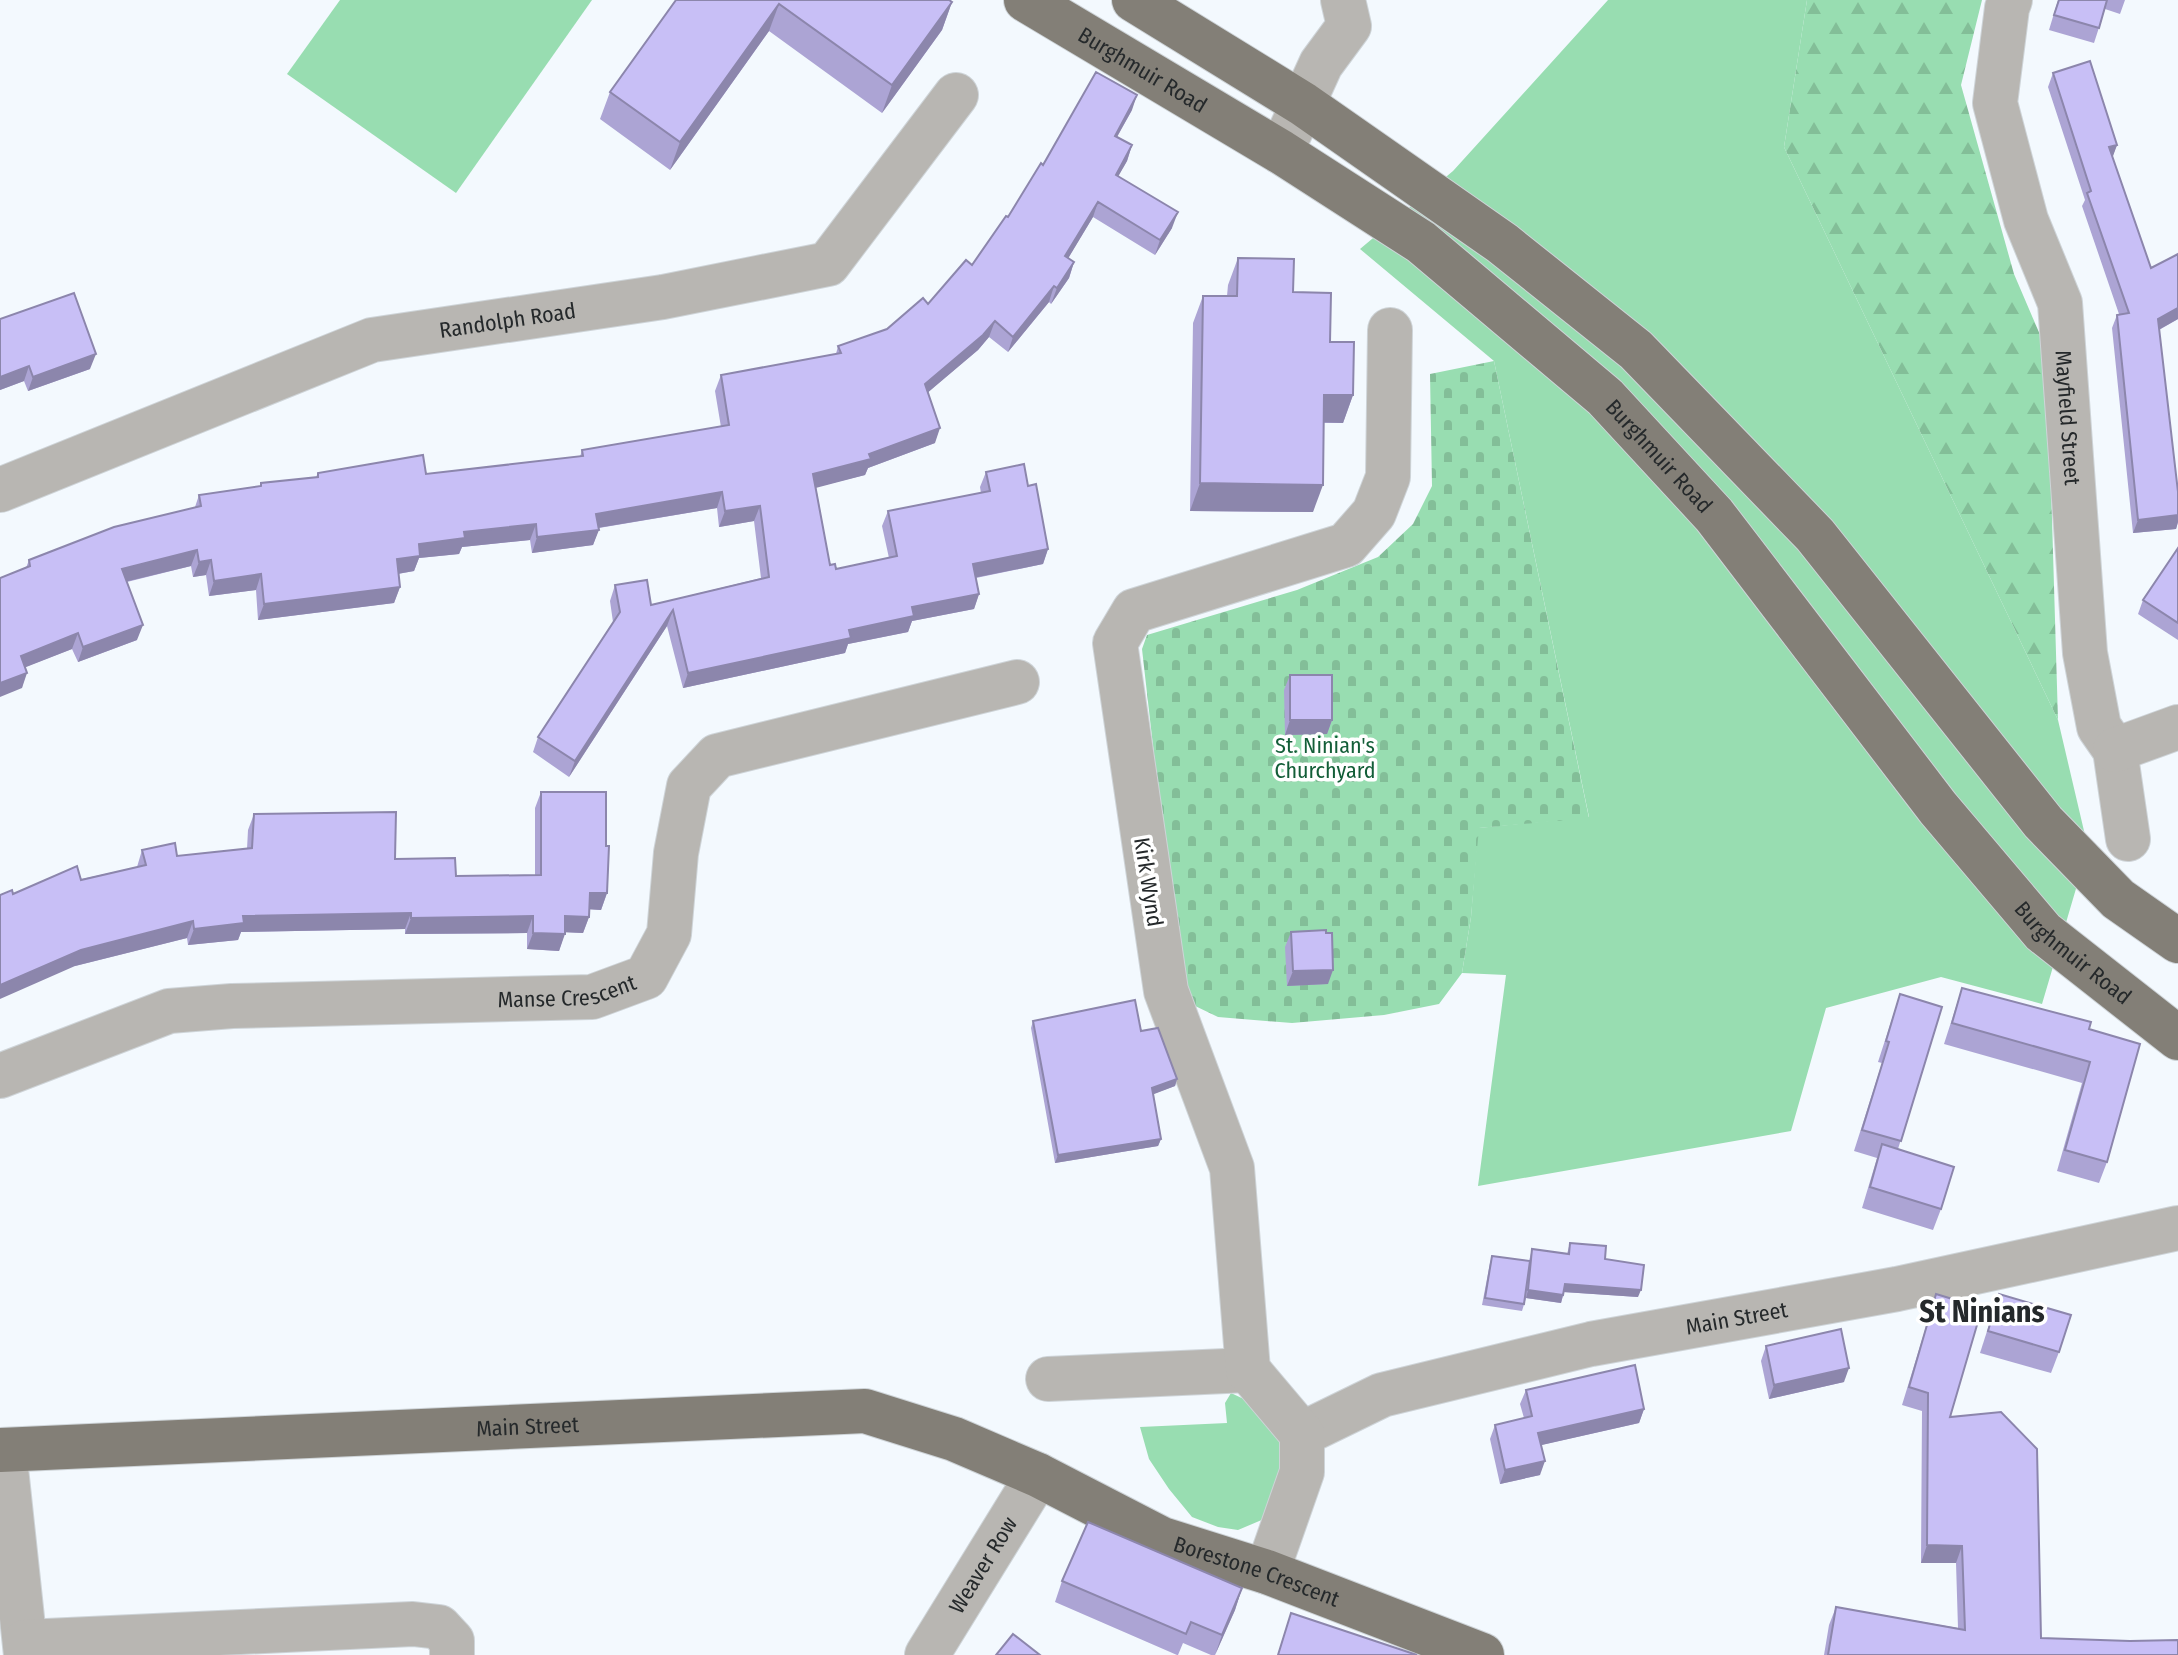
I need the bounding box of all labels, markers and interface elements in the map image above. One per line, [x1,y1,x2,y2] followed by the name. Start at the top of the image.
[1073,21,1212,119] street label: Burghmuir Road
[438,297,577,344] street label: Randolph Road
[2049,349,2086,487] street label: Mayfield Street
[1600,394,1718,519] street label: Burghmuir Road
[1274,732,1376,784] park label: St. Ninian's Churchyard
[1128,836,1169,929] street label: Kirk Wynd
[2009,896,2137,1010] street label: Burghmuir Road
[497,969,641,1013] street label: Manse Crescent
[1919,1294,2045,1330] district label: St Ninians
[1684,1296,1790,1341] street label: Main Street
[475,1411,580,1443] street label: Main Street
[943,1512,1023,1618] street label: Weaver Row
[1170,1530,1344,1613] street label: Borestone Crescent

